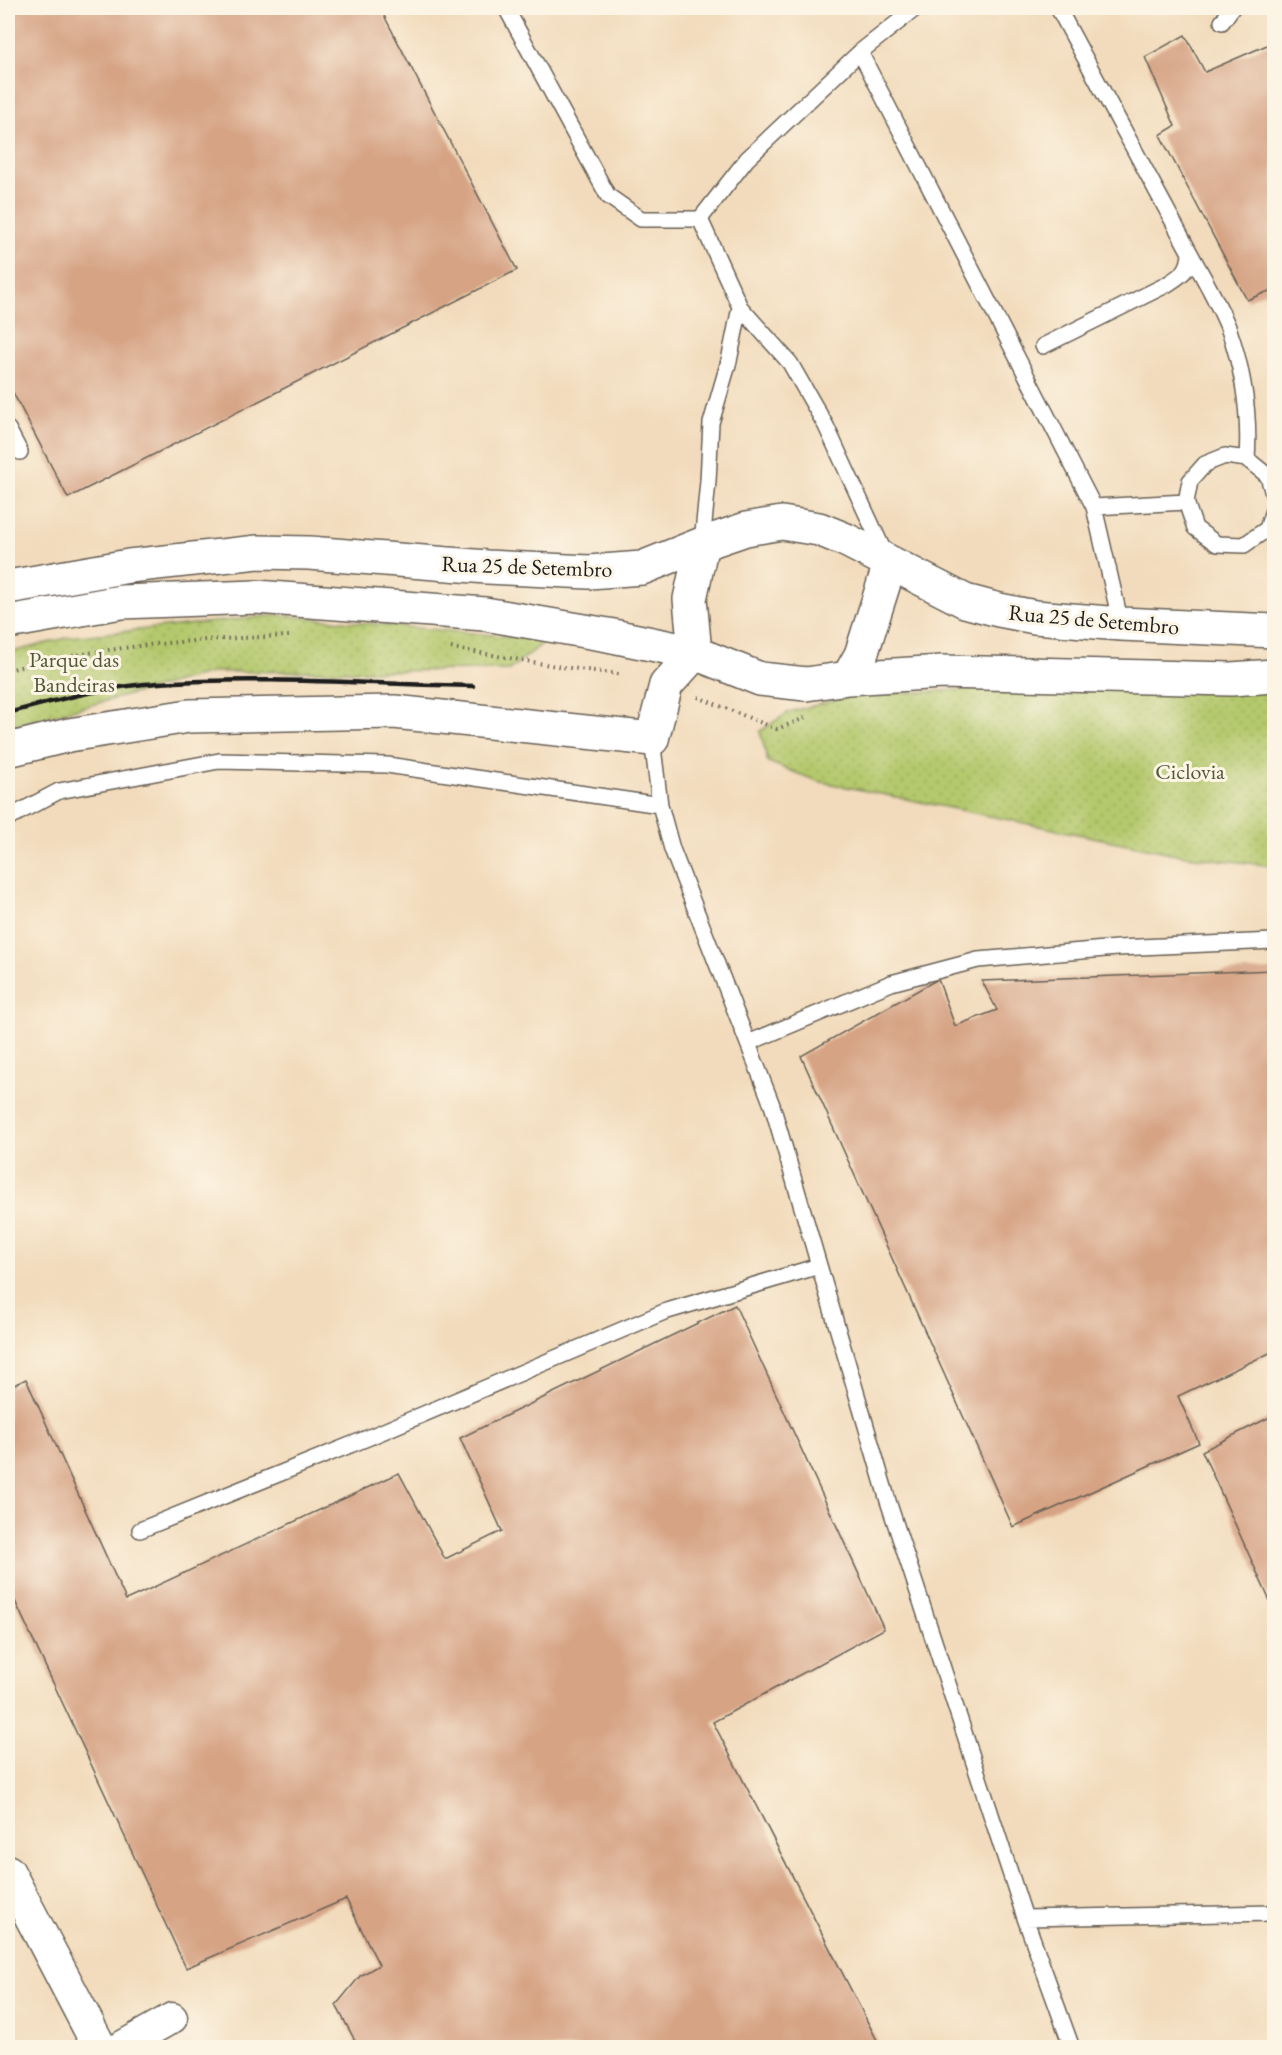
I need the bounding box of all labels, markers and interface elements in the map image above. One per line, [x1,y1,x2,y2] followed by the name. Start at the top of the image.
[441,549,613,584] street label: Rua 25 de Setembro
[1007,598,1181,641] street label: Rua 25 de Setembro
[29,645,119,699] park label: Parque das Bandeiras
[1155,757,1225,786] park label: Ciclovia

